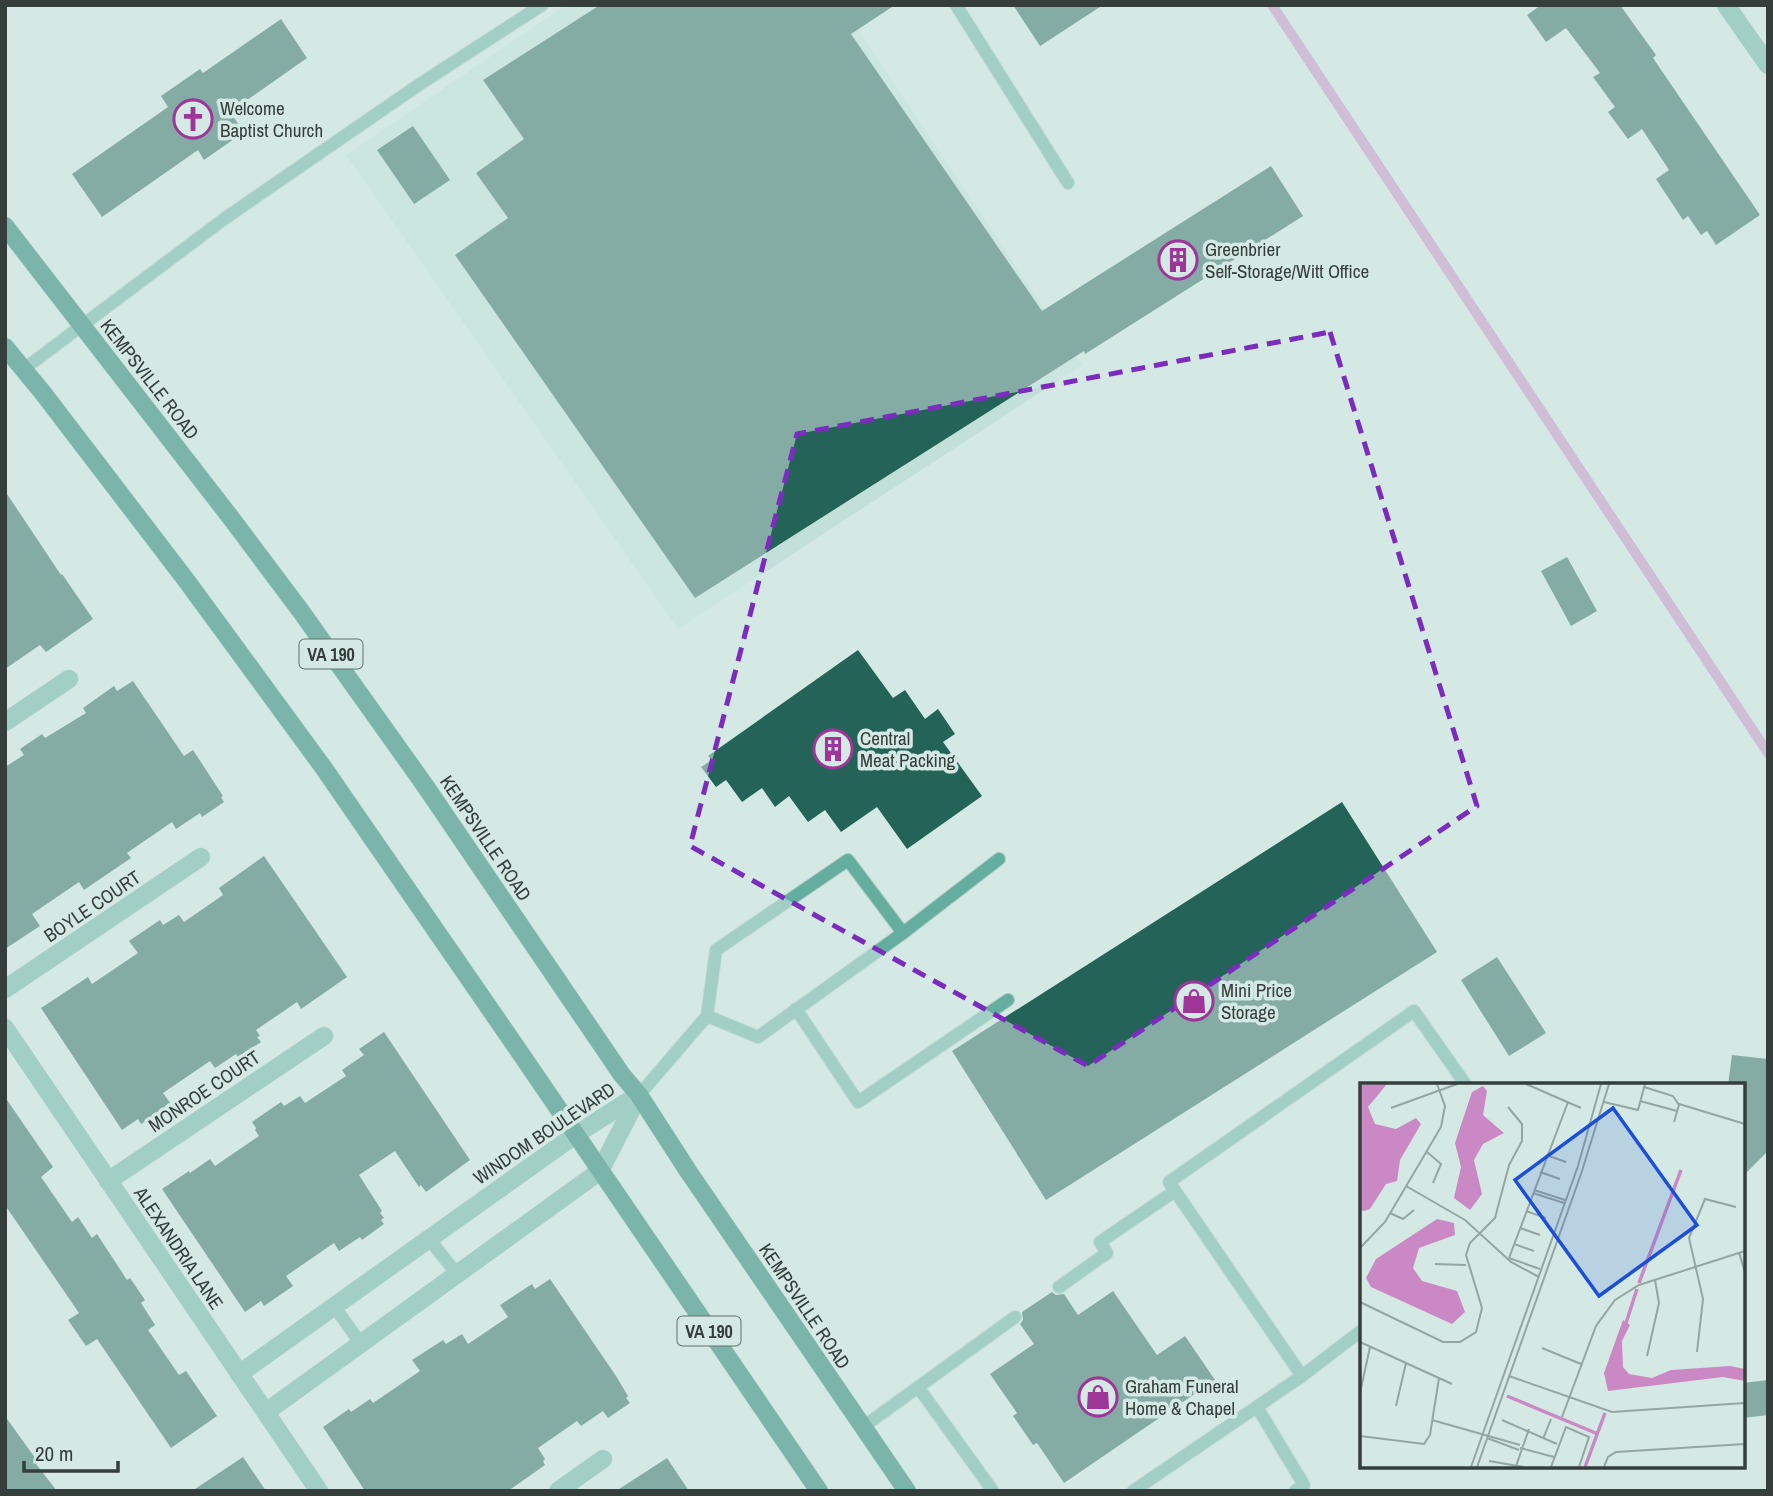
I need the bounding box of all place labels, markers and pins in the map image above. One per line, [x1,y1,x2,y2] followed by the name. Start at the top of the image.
[220,95,323,143] place label: Welcome Baptist Church
[172,98,214,140] church icon: Welcome Baptist Church
[1205,236,1369,284] place label: Greenbrier Self-Storage/Witt Office
[1157,239,1199,281] building icon: Greenbrier Self-Storage/Witt Office
[860,725,956,773] place label: Central Meat Packing
[812,728,854,770] building icon: Central Meat Packing
[1221,977,1292,1025] place label: Mini Price Storage
[1173,980,1215,1022] shop icon: Mini Price Storage
[1125,1373,1238,1421] place label: Graham Funeral Home & Chapel
[1077,1376,1119,1418] shop icon: Graham Funeral Home & Chapel

